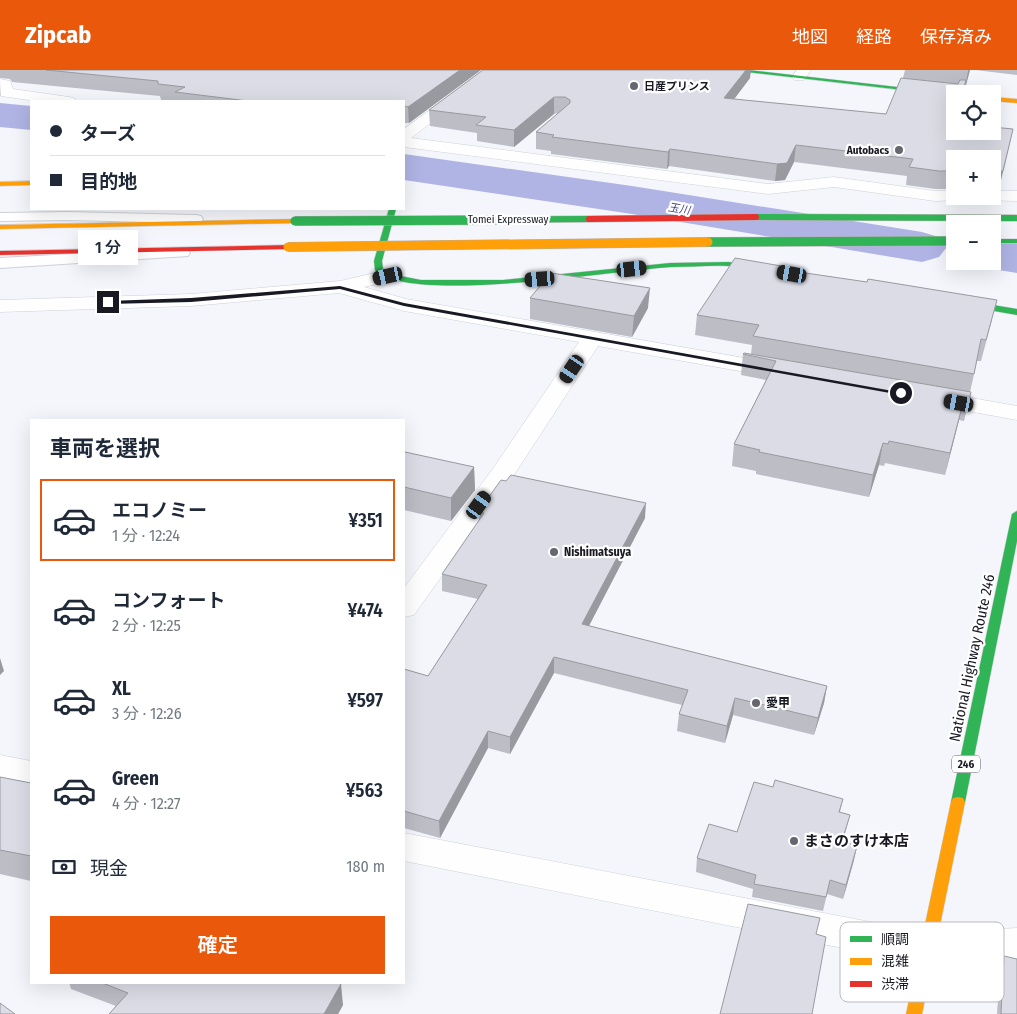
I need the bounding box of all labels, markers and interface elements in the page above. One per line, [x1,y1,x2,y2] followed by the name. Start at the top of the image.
[25,21,91,49] text: Zipcab
[792,26,828,48] text: 地図
[856,26,892,48] text: 経路
[920,26,992,48] text: 保存済み
[628,80,640,92] marker: 日産プリンス
[644,80,710,93] place label: 日産プリンス
[946,85,1001,270] map controls
[946,85,1001,140] button: locate
[80,122,136,145] text: ターズ
[846,144,889,157] place label: Autobacs
[893,144,905,156] marker: Autobacs
[946,150,1001,205] button: +
[80,170,137,193] text: 目的地
[667,201,692,217] water label: 玉川
[468,213,548,226] street label: Tomei Expressway
[946,215,1001,270] button: −
[78,230,138,264] callout: 1 分
[95,238,121,257] text: 1 分
[616,260,647,278] car
[775,264,808,284] car
[371,265,404,287] car
[524,270,555,288] car
[97,291,119,313] route end
[557,352,586,386] car
[890,382,912,404] route start
[942,393,975,413] car
[50,435,160,462] text: 車両を選択
[464,488,493,522] car
[52,498,97,543] icon: car
[112,499,207,522] text: エコノミー
[349,509,383,532] text: ¥351
[112,526,180,545] text: 1 分 · 12:24
[564,545,631,559] place label: Nishimatsuya
[548,546,560,558] marker: Nishimatsuya
[945,573,999,743] street label: National Highway Route 246
[52,588,97,633] icon: car
[112,589,225,612] text: コンフォート
[347,599,383,622] text: ¥474
[112,616,181,635] text: 2 分 · 12:25
[112,677,131,700] text: XL
[52,678,97,723] icon: car
[347,689,383,712] text: ¥597
[766,696,790,710] place label: 愛甲
[750,697,762,709] marker: 愛甲
[112,704,182,723] text: 3 分 · 12:26
[952,756,980,772] road number: 246
[112,767,159,790] text: Green
[52,768,97,813] icon: car
[346,779,383,802] text: ¥563
[112,794,181,813] text: 4 分 · 12:27
[804,832,909,850] place label: まさのすけ本店
[788,835,800,847] marker: まさのすけ本店
[50,853,78,881] icon: cash
[90,857,128,880] text: 現金
[346,857,385,876] text: 180 m
[50,916,385,974] button: 確定
[840,922,1004,1002] legend
[881,931,909,948] text: 順調
[881,953,909,970] text: 混雑
[881,976,909,993] text: 渋滞

